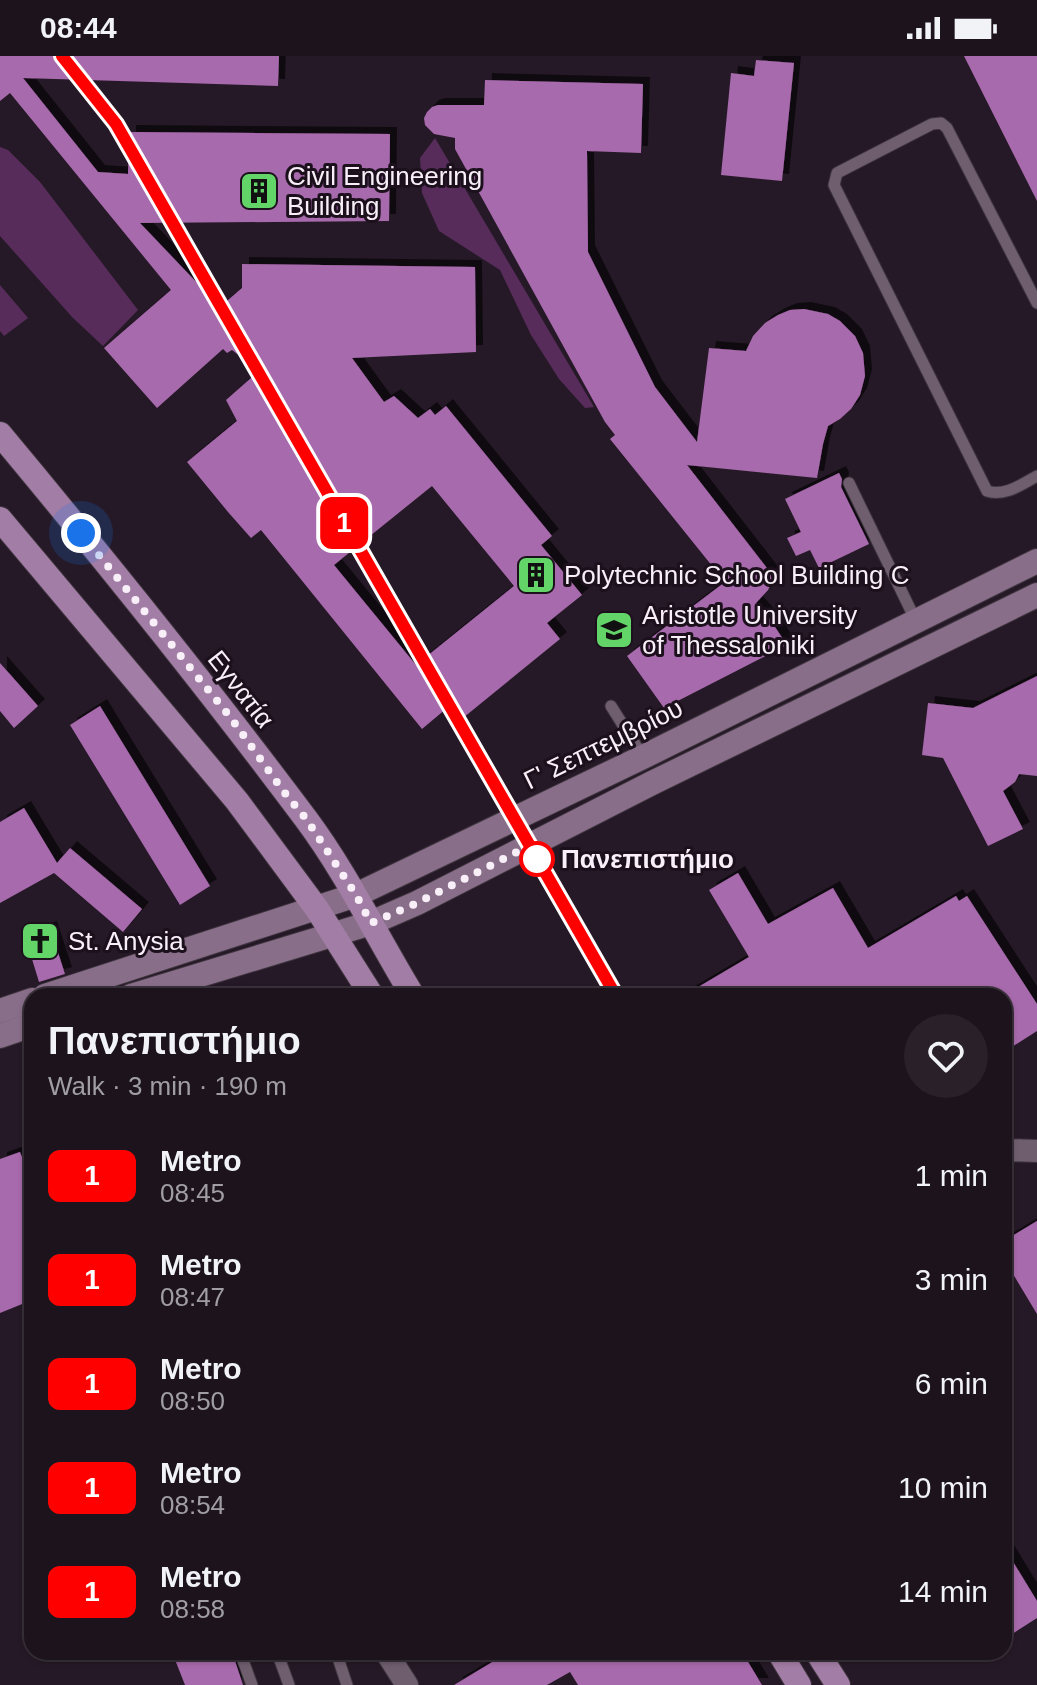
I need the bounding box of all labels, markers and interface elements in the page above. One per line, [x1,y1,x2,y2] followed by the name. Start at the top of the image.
[40,11,117,44] text: 08:44
[287,161,482,221] place label: Civil Engineering Building
[238,170,280,212] building icon: Civil Engineering Building
[318,497,370,549] line badge: 1
[336,507,352,538] text: 1
[61,513,101,553] your location
[515,554,557,596] building icon: Polytechnic School Building C
[564,560,909,590] place label: Polytechnic School Building C
[642,600,857,660] place label: Aristotle University of Thessaloniki
[593,609,635,651] school or university icon: Aristotle University of Thessaloniki
[202,645,280,733] street label: Εγνατία
[519,693,687,795] street label: Γ' Σεπτεμβρίου
[520,842,554,876] marker: Πανεπιστήμιο
[561,844,734,874] place label: Πανεπιστήμιο
[19,920,61,962] church icon: St. Anysia
[68,926,184,956] place label: St. Anysia
[904,1014,988,1098] button: heart
[48,1020,301,1062] text: Πανεπιστήμιο
[48,1071,287,1101] text: Walk · 3 min · 190 m
[160,1144,242,1177] text: Metro
[915,1159,988,1192] text: 1 min
[84,1160,100,1191] text: 1
[160,1178,225,1208] text: 08:45
[160,1248,242,1281] text: Metro
[915,1263,988,1296] text: 3 min
[84,1264,100,1295] text: 1
[160,1282,225,1312] text: 08:47
[160,1352,242,1385] text: Metro
[915,1367,988,1400] text: 6 min
[84,1368,100,1399] text: 1
[160,1386,225,1416] text: 08:50
[160,1456,242,1489] text: Metro
[898,1471,988,1504] text: 10 min
[84,1472,100,1503] text: 1
[160,1490,225,1520] text: 08:54
[160,1560,242,1593] text: Metro
[898,1575,988,1608] text: 14 min
[84,1576,100,1607] text: 1
[160,1594,225,1624] text: 08:58

